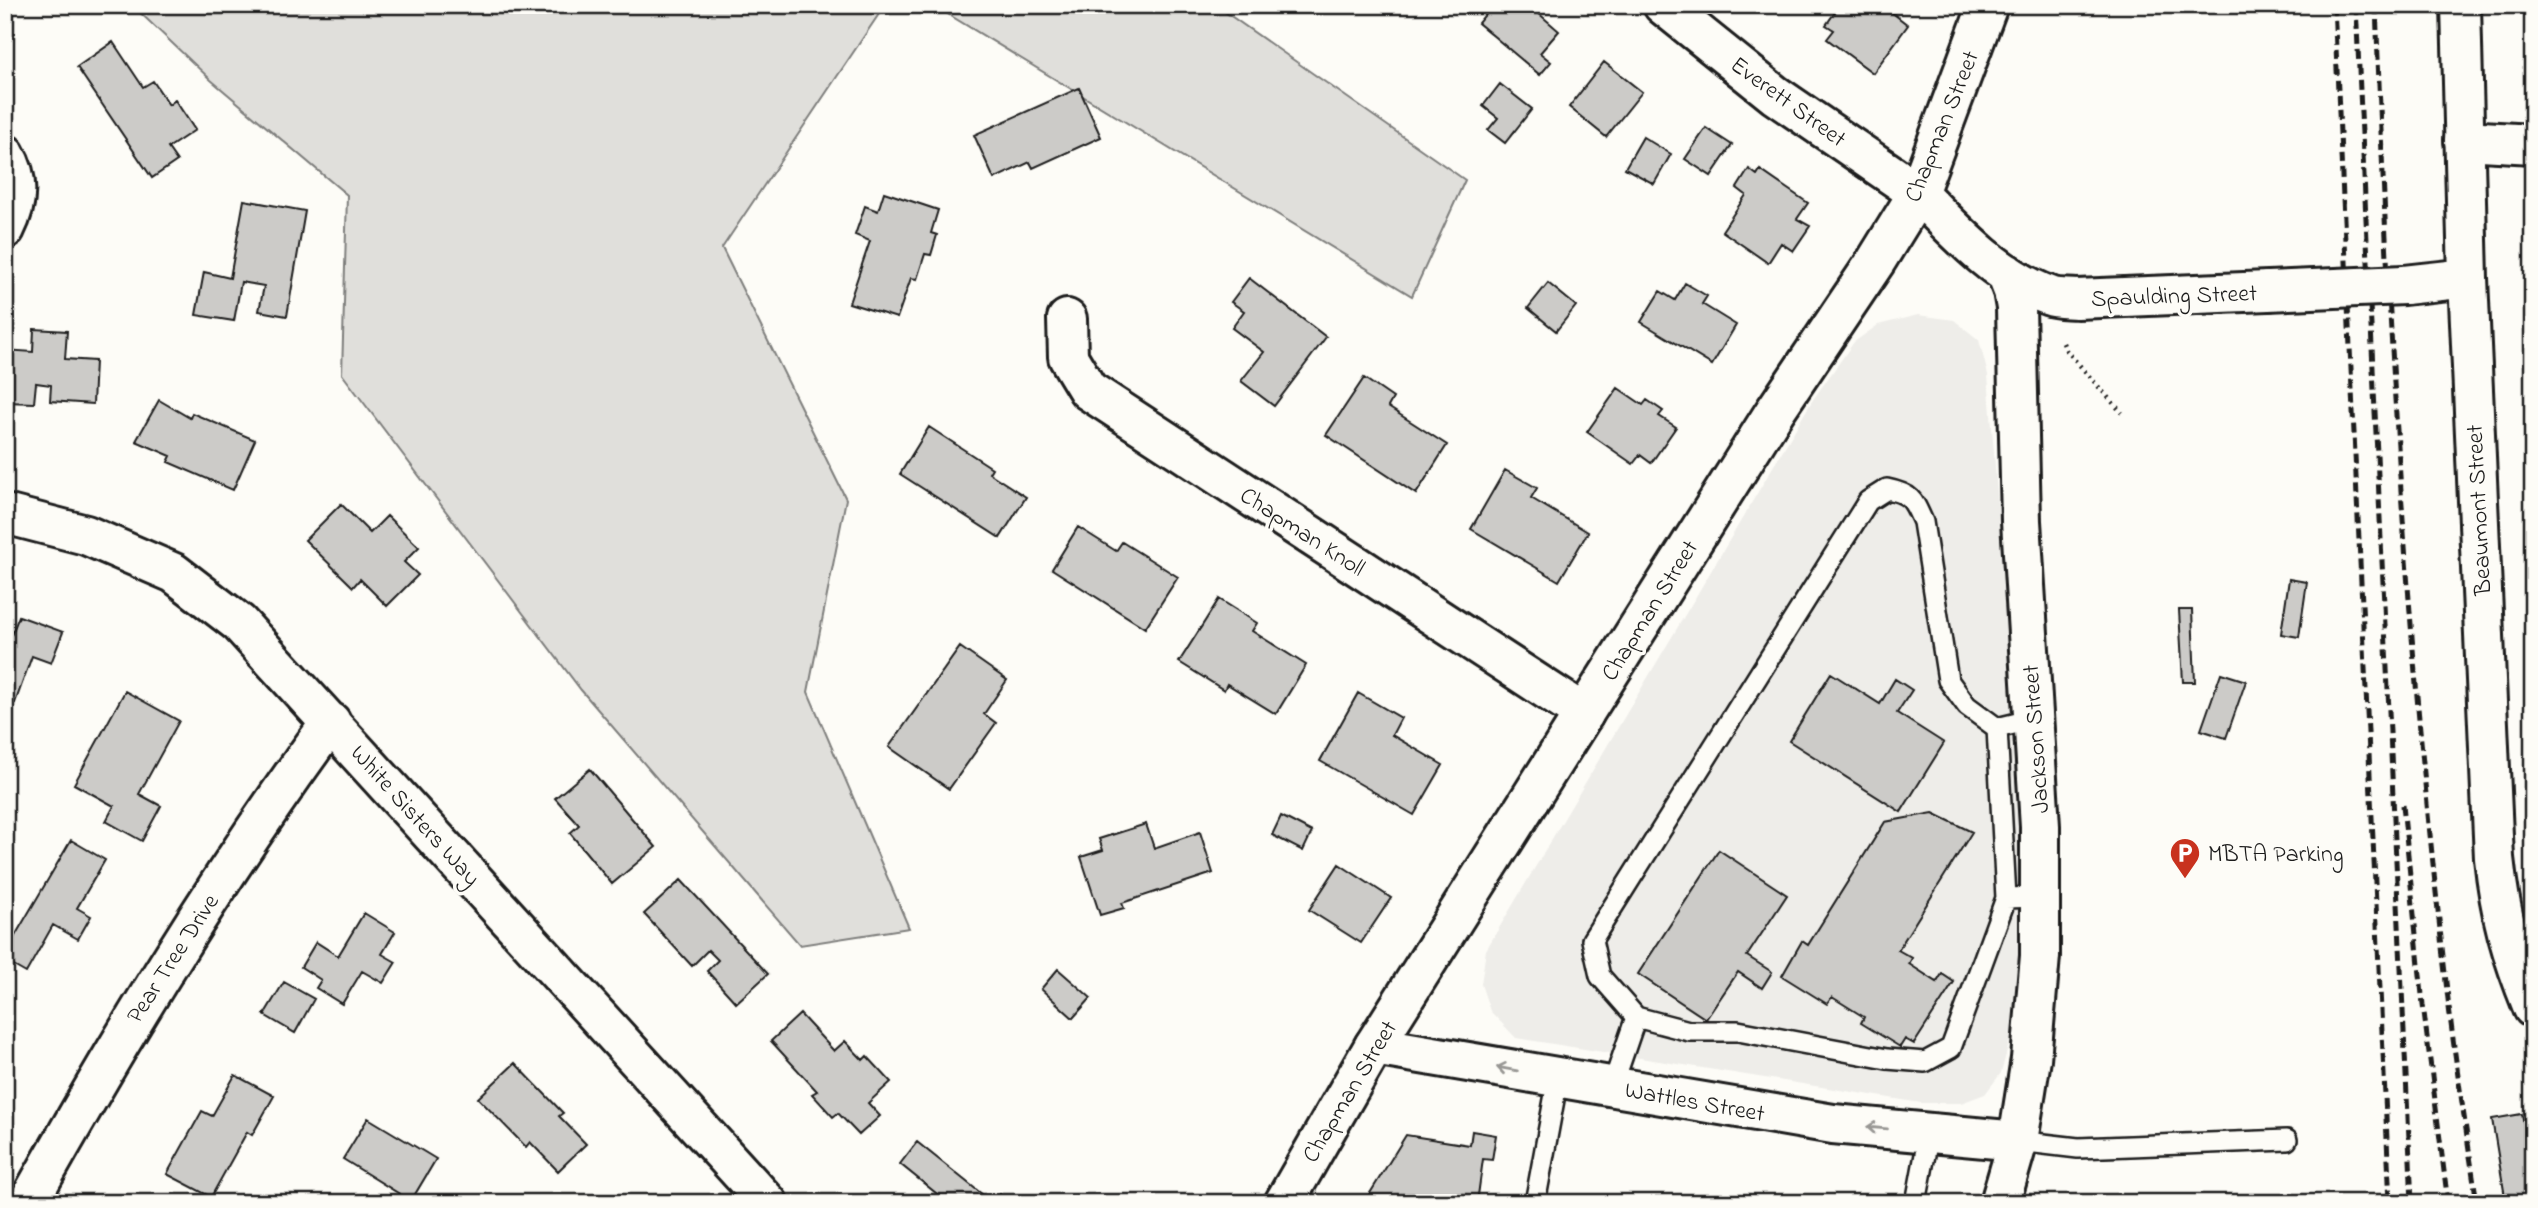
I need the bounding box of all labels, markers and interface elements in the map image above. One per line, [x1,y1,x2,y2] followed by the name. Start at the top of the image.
[1897,46,1990,208] street label: Chapman Street
[1722,49,1853,157] street label: Everett Street
[2091,277,2258,318] street label: Spaulding Street
[2459,424,2502,597] street label: Beaumont Street
[1232,479,1371,587] street label: Chapman Knoll
[1594,534,1708,689] street label: Chapman Street
[2015,663,2060,814] street label: Jackson Street
[340,738,488,896] street label: White Sisters Way
[2168,836,2202,880] parking icon: MBTA Parking
[2208,838,2344,873] place label: MBTA Parking
[119,887,229,1031] street label: Pear Tree Drive
[1295,1014,1407,1170] street label: Chapman Street
[1496,1062,1519,1075] one-way arrow
[1622,1074,1767,1133] street label: Wattles Street
[1866,1121,1889,1134] one-way arrow

